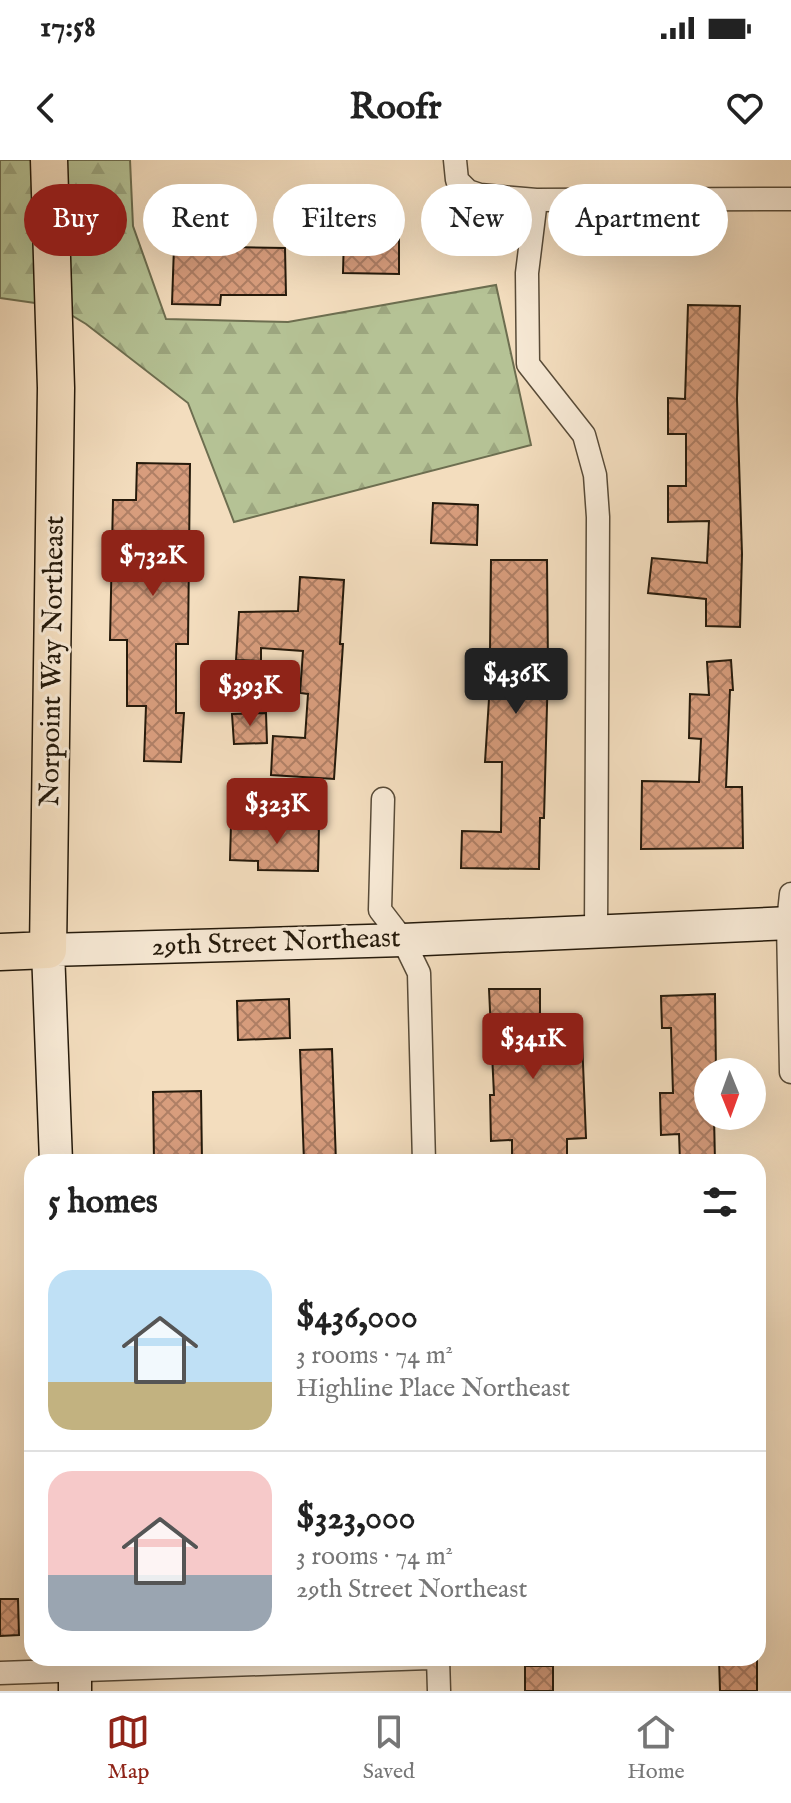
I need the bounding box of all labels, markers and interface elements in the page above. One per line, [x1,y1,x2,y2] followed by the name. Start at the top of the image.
[40,9,96,47] text: 17:58
[349,85,442,131] text: Roofr
[24,86,68,130] icon: back
[723,86,767,130] icon: heart
[24,184,127,256] chip: Buy
[143,184,257,256] chip: Rent
[273,184,405,256] chip: Filters
[421,184,532,256] chip: New
[548,184,728,256] chip: Apartment
[33,515,73,807] street label: Norpoint Way Northeast
[97,530,209,598] pin: $732K
[119,539,187,572] text: $732K
[460,648,572,716] pin: $436K
[483,657,549,690] text: $436K
[194,660,306,728] pin: $393K
[218,669,282,702] text: $393K
[221,778,333,846] pin: $323K
[245,787,309,820] text: $323K
[151,921,402,965] street label: 29th Street Northeast
[477,1013,589,1081] pin: $341K
[500,1022,566,1055] text: $341K
[694,1058,766,1130] north arrow
[694,1058,766,1130] map controls
[698,1180,742,1224] icon: filters
[48,1181,158,1224] text: 5 homes
[296,1296,418,1339] text: $436,000
[112,1302,208,1398] icon: home
[296,1339,453,1372] text: 3 rooms · 74 m²
[296,1372,570,1405] text: Highline Place Northeast
[296,1497,415,1540] text: $323,000
[112,1503,208,1599] icon: home
[296,1540,453,1573] text: 3 rooms · 74 m²
[296,1573,527,1606] text: 29th Street Northeast
[106,1710,150,1786] tab: Map
[363,1710,415,1786] tab: Saved
[627,1710,685,1786] tab: Home

